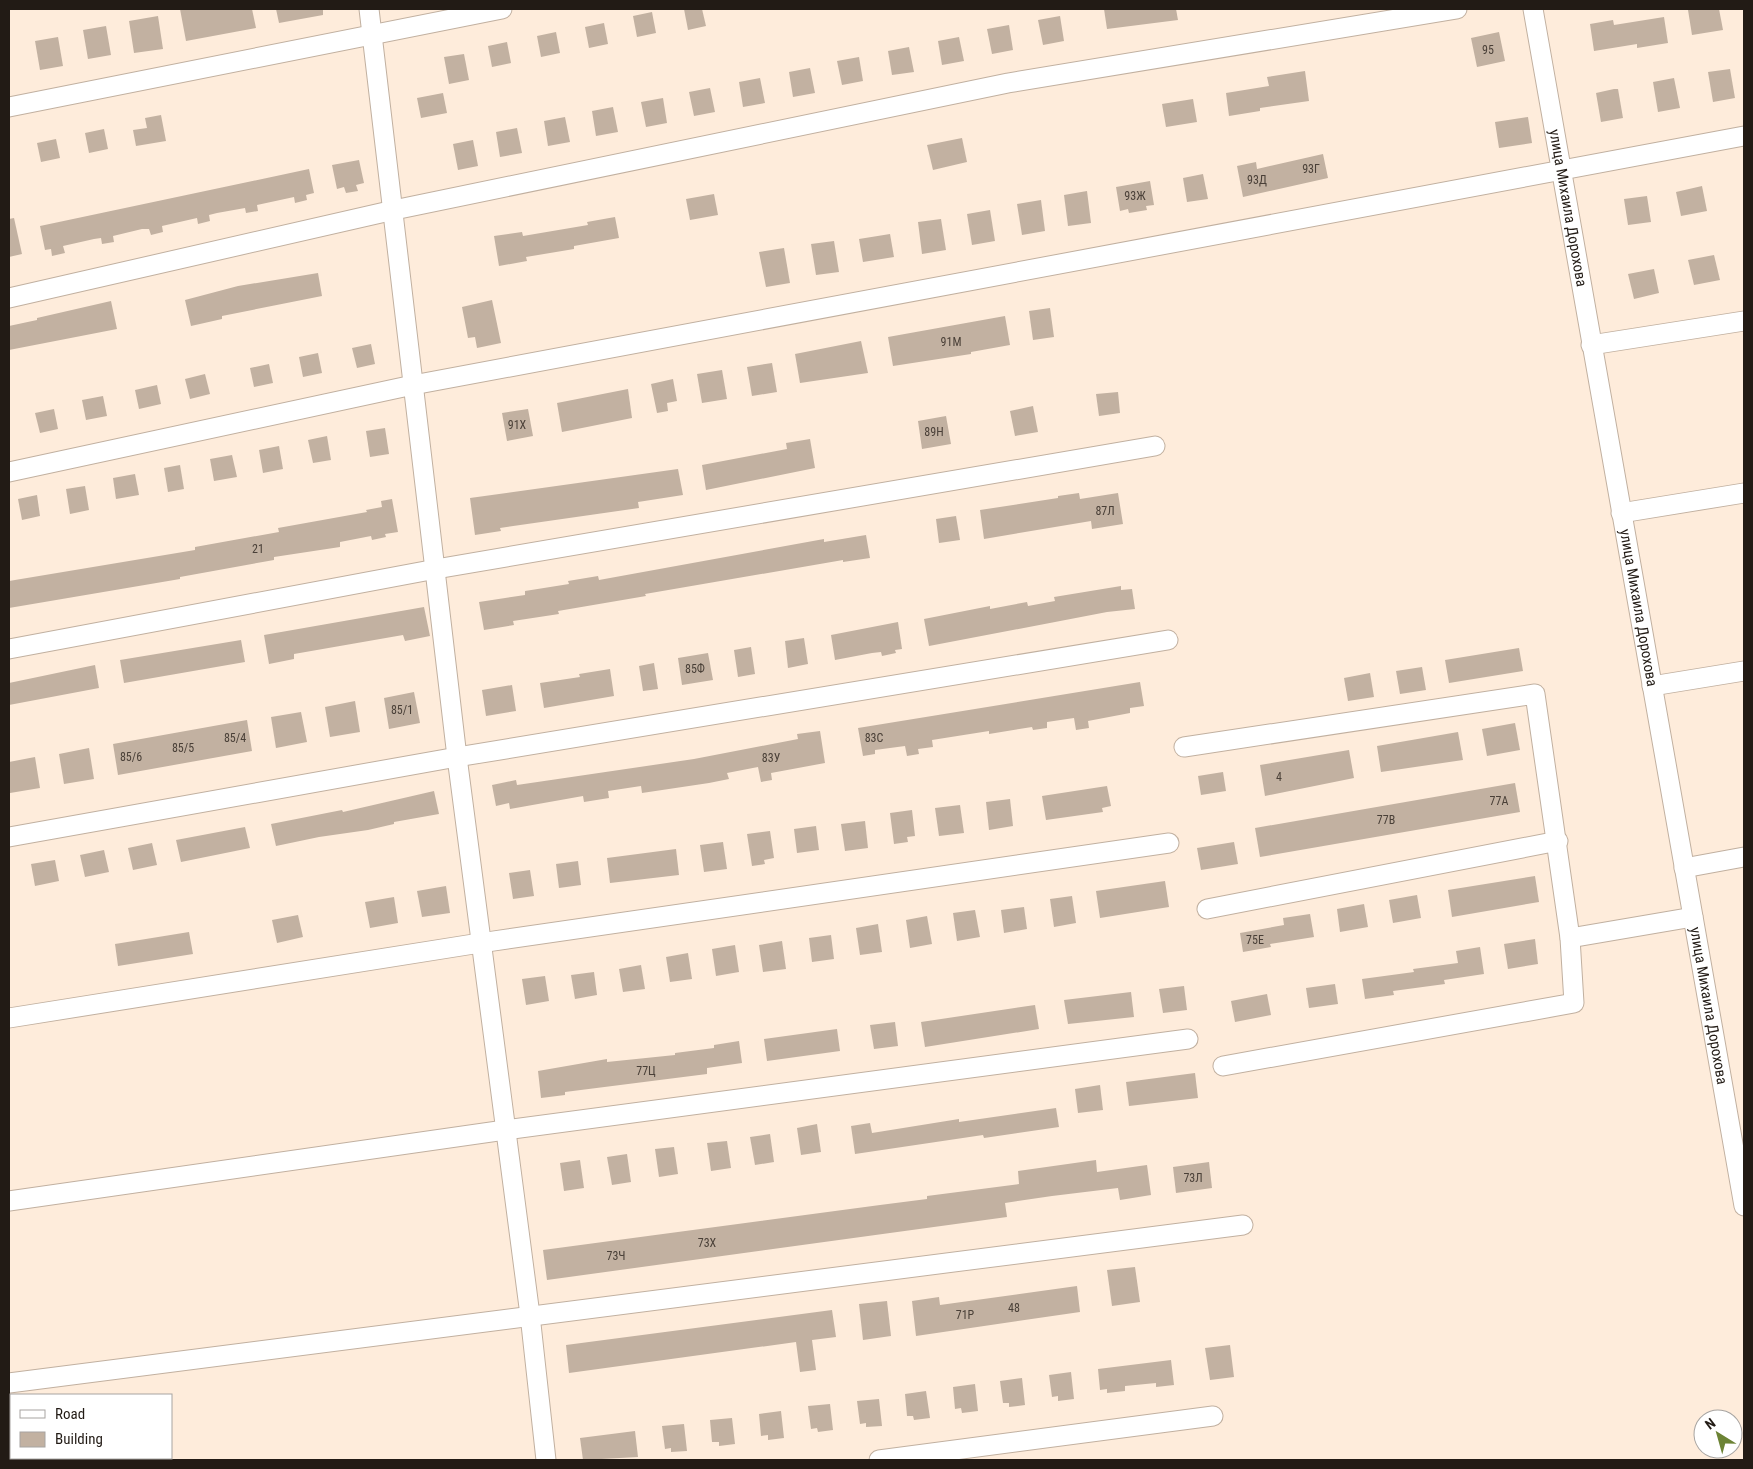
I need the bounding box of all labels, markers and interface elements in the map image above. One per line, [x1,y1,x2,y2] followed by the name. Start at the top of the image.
[1482,43,1494,57] house number: 95
[1545,128,1591,288] street label: улица Михаила Дорохова
[1302,162,1320,176] house number: 93Г
[1247,173,1267,187] house number: 93Д
[1124,189,1146,203] house number: 93Ж
[941,335,961,349] house number: 91М
[508,418,527,432] house number: 91Х
[924,425,944,439] house number: 89Н
[1095,504,1115,518] house number: 87Л
[1616,528,1661,688] street label: улица Михаила Дорохова
[252,542,264,556] house number: 21
[685,662,705,676] house number: 85Ф
[391,703,413,717] house number: 85/1
[224,731,246,745] house number: 85/4
[865,731,884,745] house number: 83С
[172,741,194,755] house number: 85/5
[120,750,142,764] house number: 85/6
[762,751,781,765] house number: 83У
[1276,770,1282,784] house number: 4
[1490,794,1508,808] house number: 77А
[1377,813,1395,827] house number: 77В
[1686,926,1731,1086] street label: улица Михаила Дорохова
[1246,933,1264,947] house number: 75Е
[636,1064,656,1078] house number: 77Ц
[1183,1171,1203,1185] house number: 73Л
[698,1236,717,1250] house number: 73Х
[606,1249,626,1263] house number: 73Ч
[1008,1301,1020,1315] house number: 48
[956,1308,975,1322] house number: 71Р
[10,1394,172,1459] legend
[55,1405,85,1423] text: Road
[1693,1409,1743,1459] north arrow
[1702,1415,1718,1433] text: N
[55,1430,103,1448] text: Building

